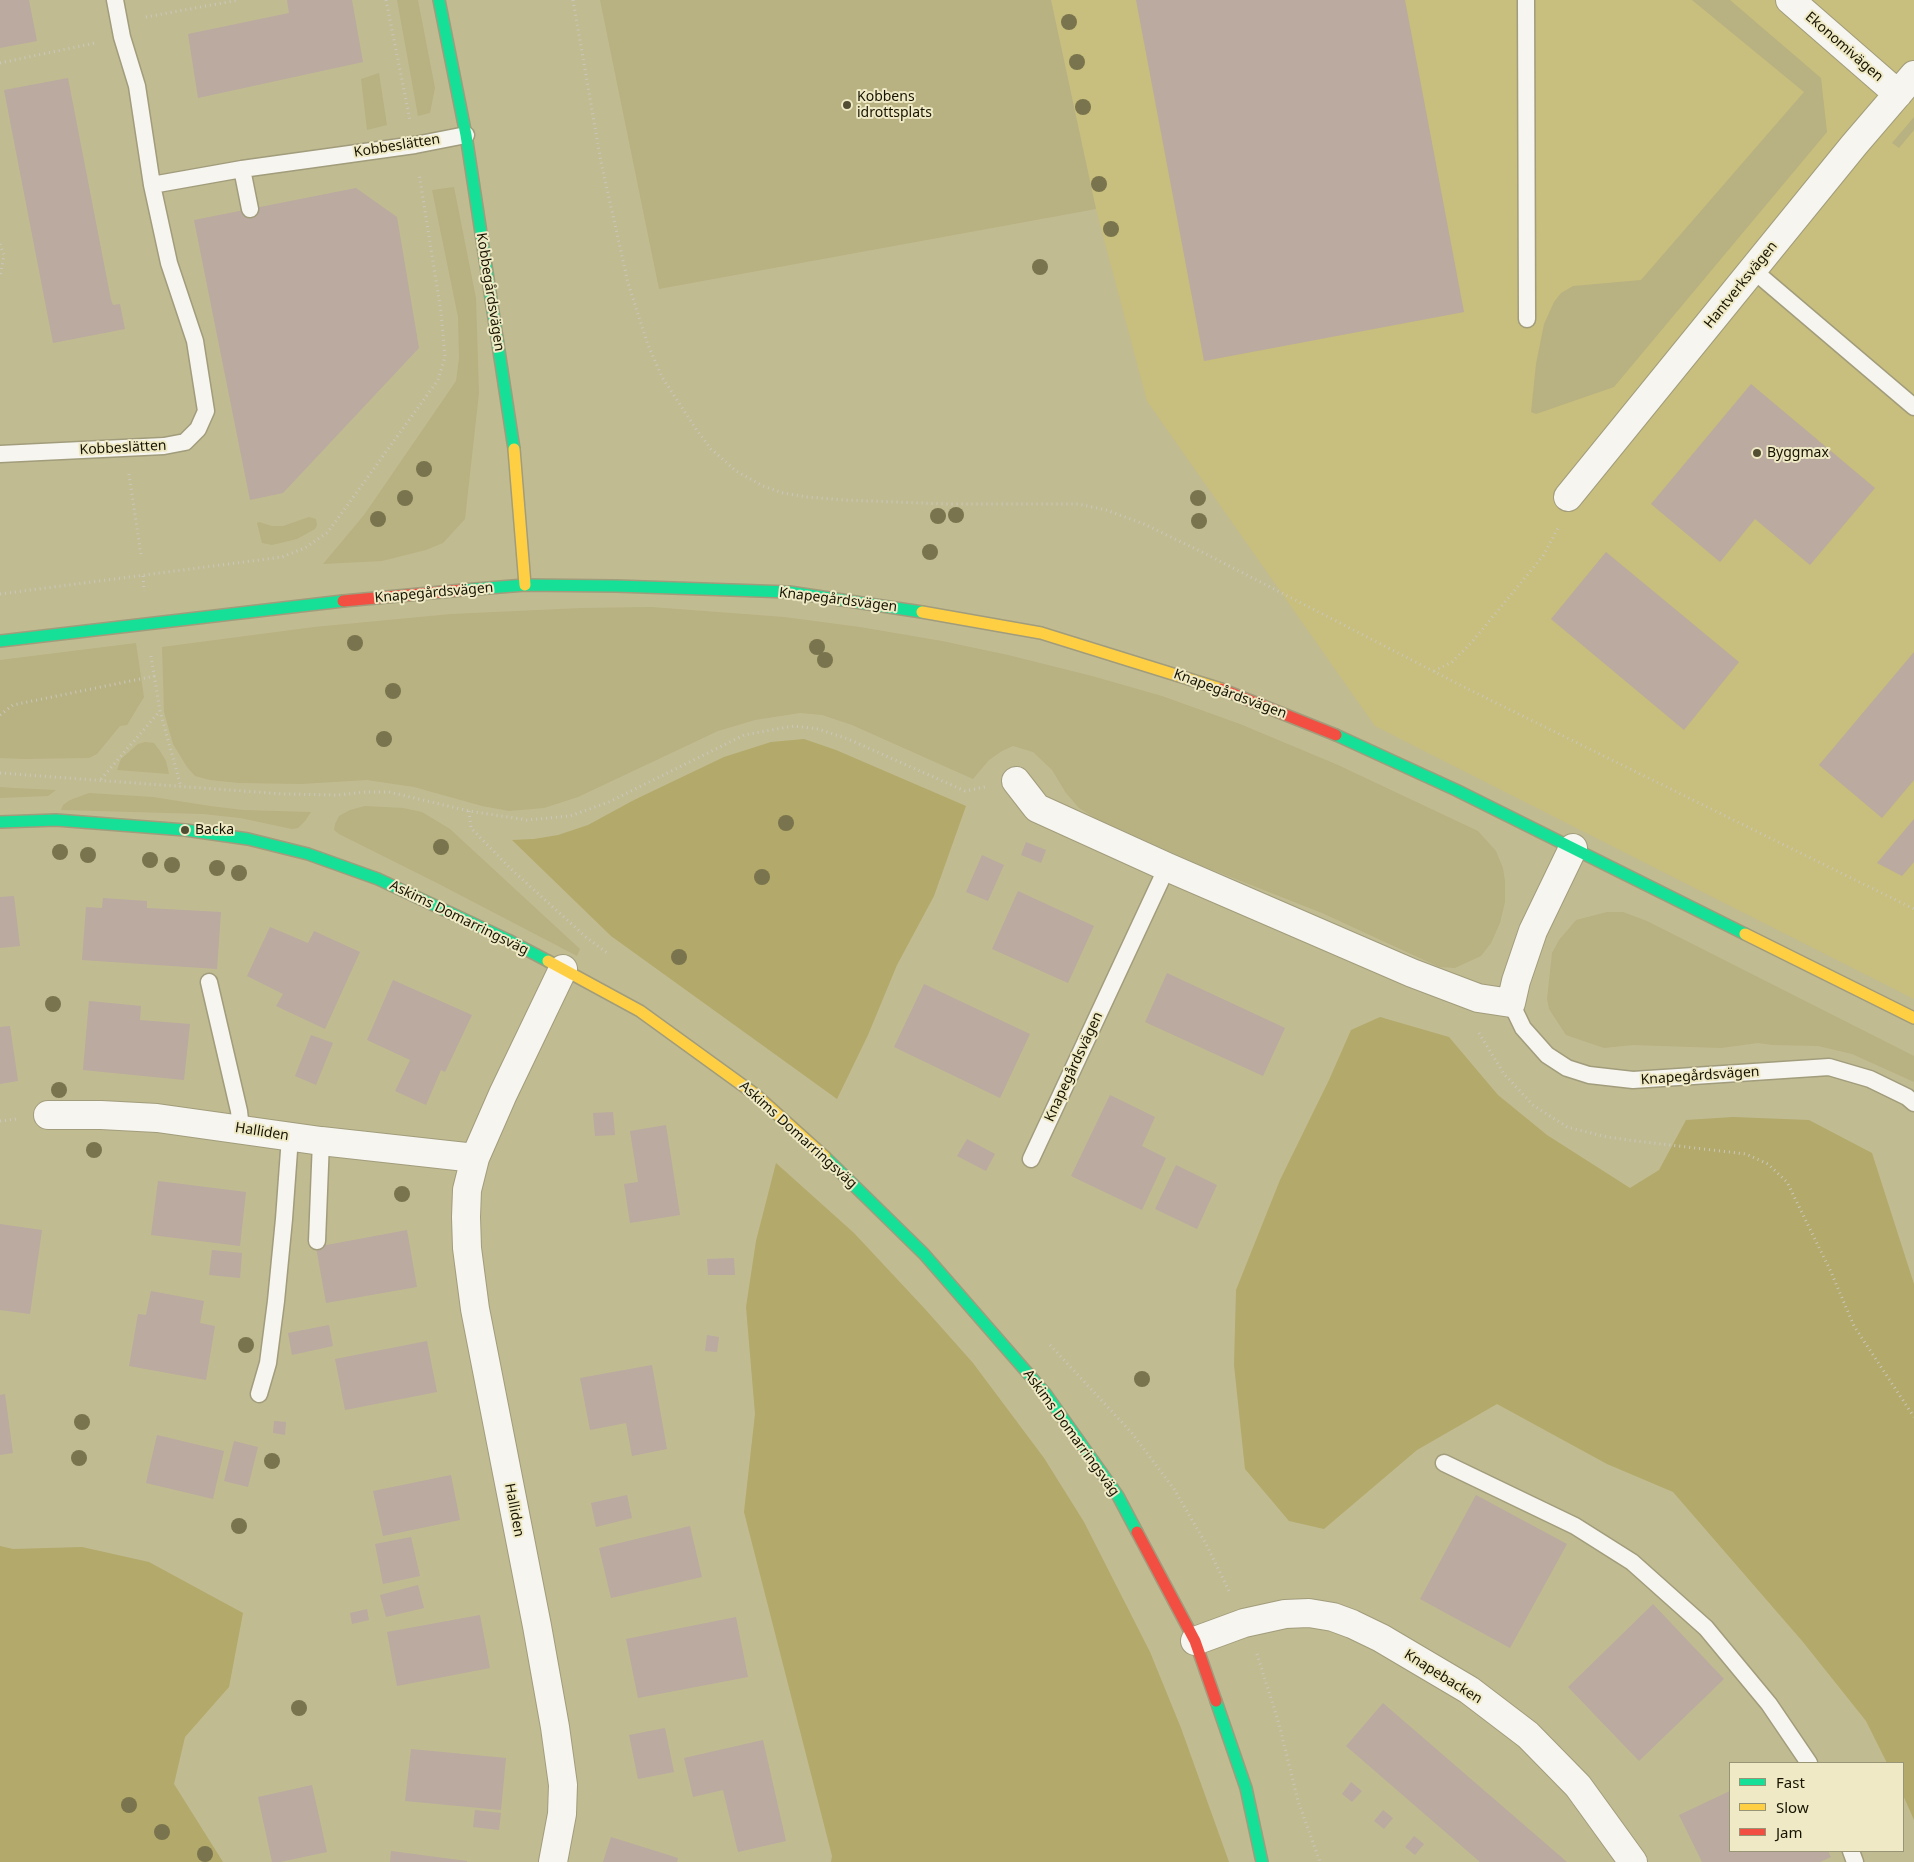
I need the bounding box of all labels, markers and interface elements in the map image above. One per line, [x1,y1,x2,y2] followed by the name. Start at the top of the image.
[1802,9,1886,85] street label: Ekonomivägen
[857,89,932,121] place label: Kobbens idrottsplats
[841,99,853,111] marker: Kobbens idrottsplats
[353,131,441,161] street label: Kobbeslätten
[472,232,508,352] street label: Kobbegårdsvägen
[1701,238,1781,332] street label: Hantverksvägen
[79,437,167,459] street label: Kobbeslätten
[1767,445,1829,461] place label: Byggmax
[1751,447,1763,459] marker: Byggmax
[374,579,494,607] street label: Knapegårdsvägen
[778,584,898,616] street label: Knapegårdsvägen
[1171,666,1289,722] street label: Knapegårdsvägen
[195,822,234,838] place label: Backa
[179,824,191,836] marker: Backa
[387,877,531,959] street label: Askims Domarringsväg
[1041,1009,1107,1125] street label: Knapegårdsvägen
[1640,1063,1760,1089] street label: Knapegårdsvägen
[736,1078,860,1192] street label: Askims Domarringsväg
[234,1119,290,1145] street label: Halliden
[1019,1366,1123,1500] street label: Askims Domarringsväg
[501,1482,527,1538] street label: Halliden
[1401,1646,1485,1708] street label: Knapebacken
[1729,1762,1904,1852] legend
[1776,1772,1805,1792] text: Fast
[1776,1797,1809,1817] text: Slow
[1776,1822,1803,1842] text: Jam

